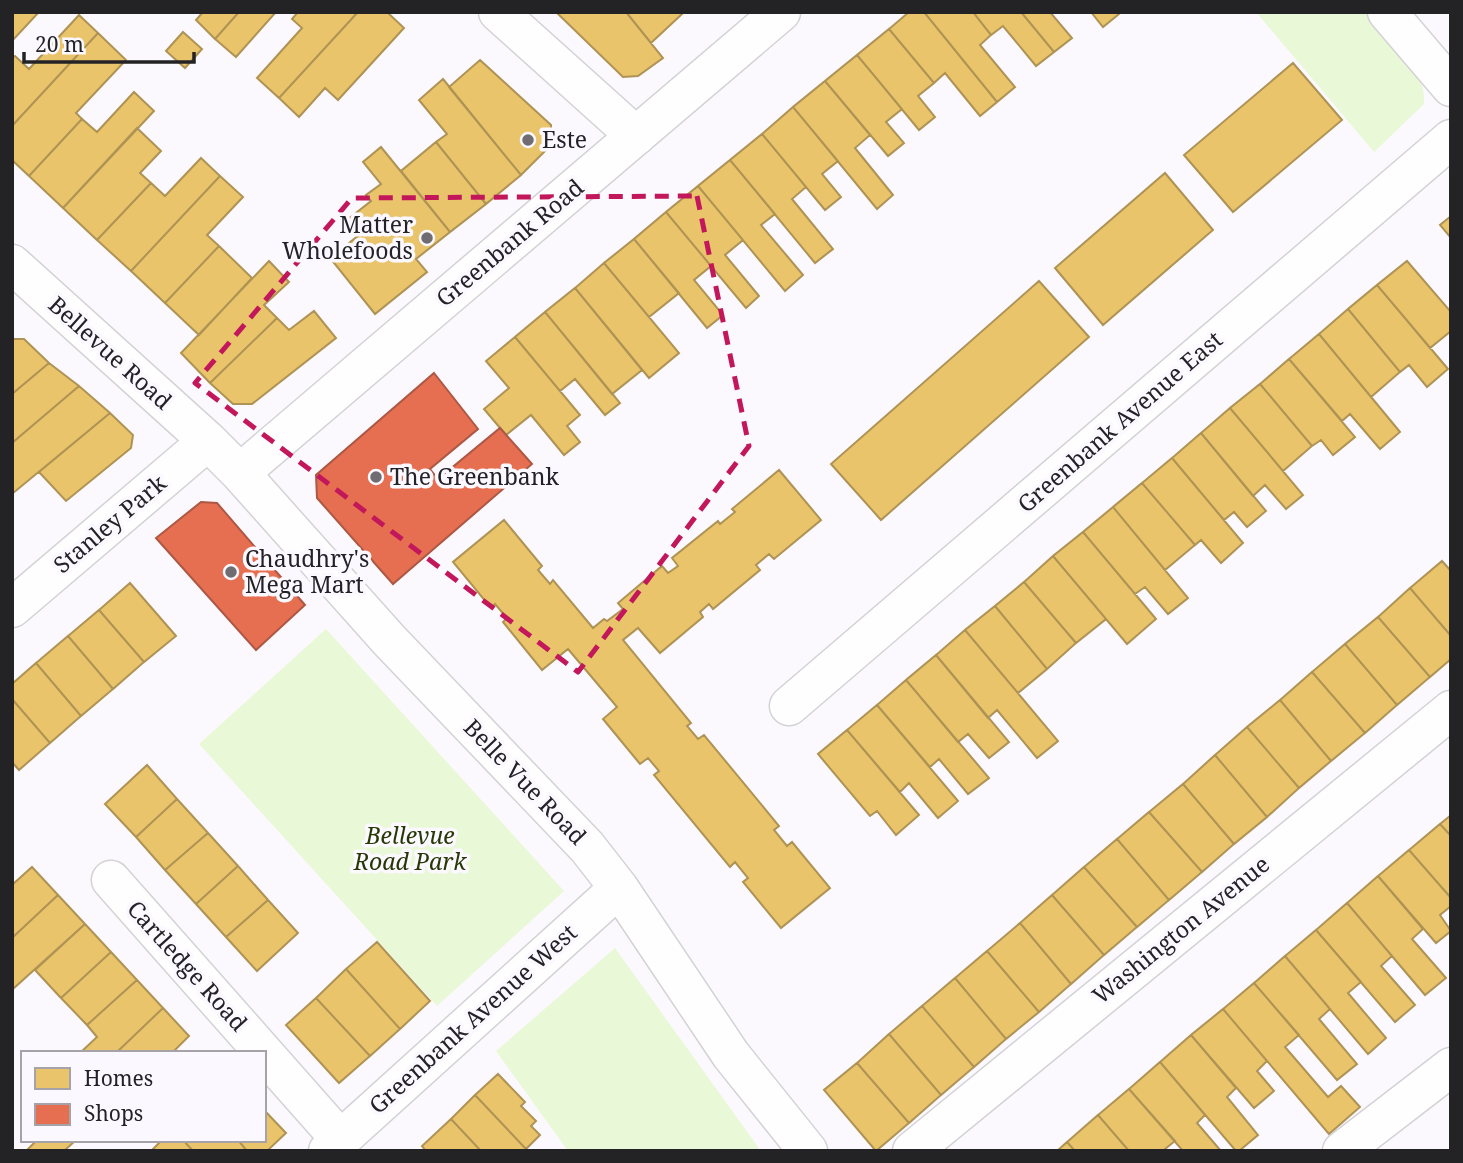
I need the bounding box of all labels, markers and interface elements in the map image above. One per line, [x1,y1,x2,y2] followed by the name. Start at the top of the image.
[24,21,194,65] scale bar
[35,30,84,58] text: 20 m
[542,123,587,155] place label: Este
[520,132,536,148] marker: Este
[429,171,590,313] street label: Greenbank Road
[282,208,413,266] place label: Matter Wholefoods
[419,230,435,246] marker: Matter Wholefoods
[42,288,179,416] street label: Bellevue Road
[1010,323,1229,519] street label: Greenbank Avenue East
[390,460,560,492] place label: The Greenbank
[46,466,173,580] street label: Stanley Park
[368,469,384,485] marker: The Greenbank
[245,542,369,600] place label: Chaudhry's Mega Mart
[223,564,239,580] marker: Chaudhry's Mega Mart
[457,711,594,851] street label: Belle Vue Road
[353,819,467,877] park label: Bellevue Road Park
[1085,848,1276,1011] street label: Washington Avenue
[120,893,255,1038] street label: Cartledge Road
[361,916,583,1120] street label: Greenbank Avenue West
[21,1051,266,1142] legend
[84,1064,153,1092] text: Homes
[84,1099,143,1127] text: Shops

